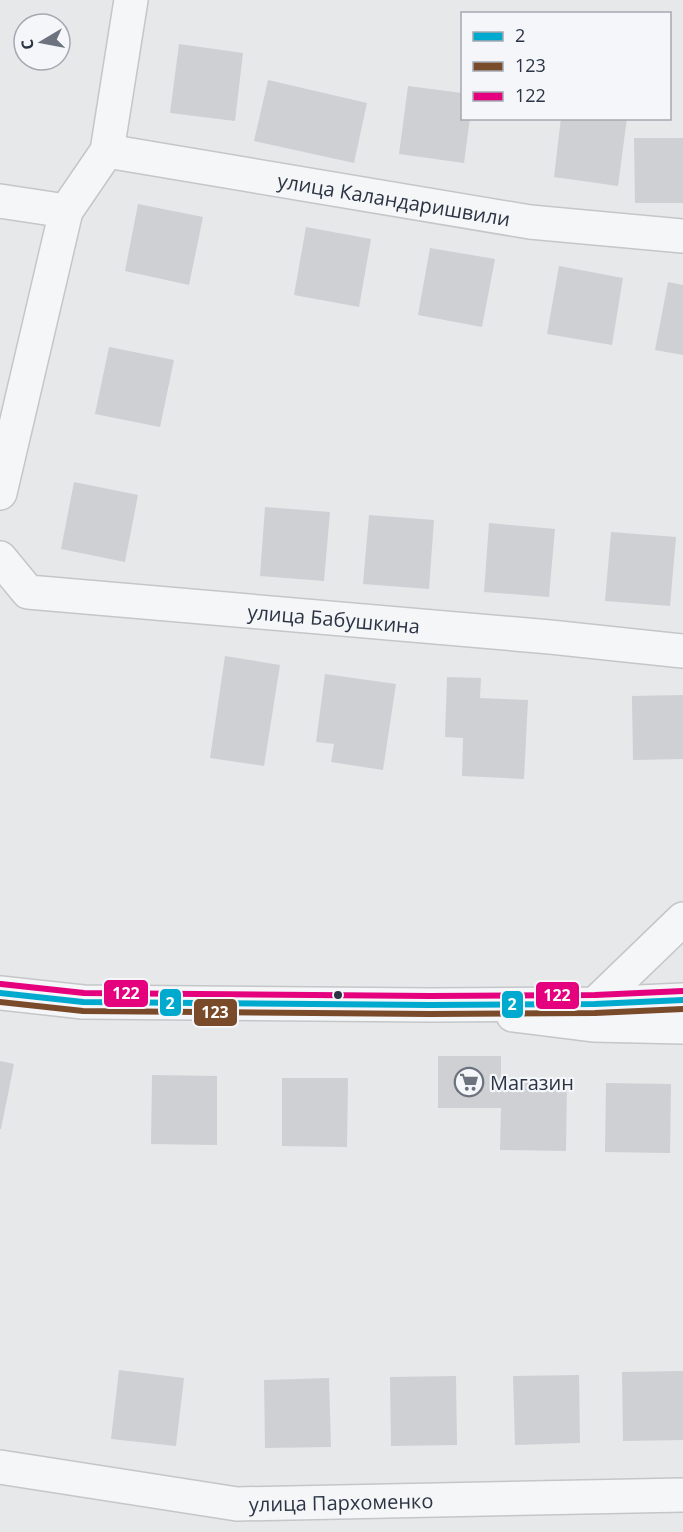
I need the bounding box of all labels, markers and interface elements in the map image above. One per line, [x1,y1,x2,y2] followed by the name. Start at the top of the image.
[12,12,72,72] north arrow
[461,12,671,120] legend
[515,23,525,47] text: 2
[16,38,39,52] text: С
[515,53,546,77] text: 123
[515,83,546,107] text: 122
[276,166,512,232] street label: улица Каландаришвили
[246,597,421,639] street label: улица Бабушкина
[103,979,149,1008] line badge: 122
[535,981,580,1010] line badge: 122
[112,982,140,1004] text: 122
[543,984,571,1006] text: 122
[159,988,182,1017] line badge: 2
[332,989,344,1001] unlabelled marker
[501,990,524,1019] line badge: 2
[165,992,175,1014] text: 2
[507,993,517,1015] text: 2
[193,998,238,1027] line badge: 123
[201,1001,229,1023] text: 123
[453,1066,485,1098] supermarket icon: Магазин
[490,1069,574,1096] place label: Магазин
[249,1487,434,1517] street label: улица Пархоменко

